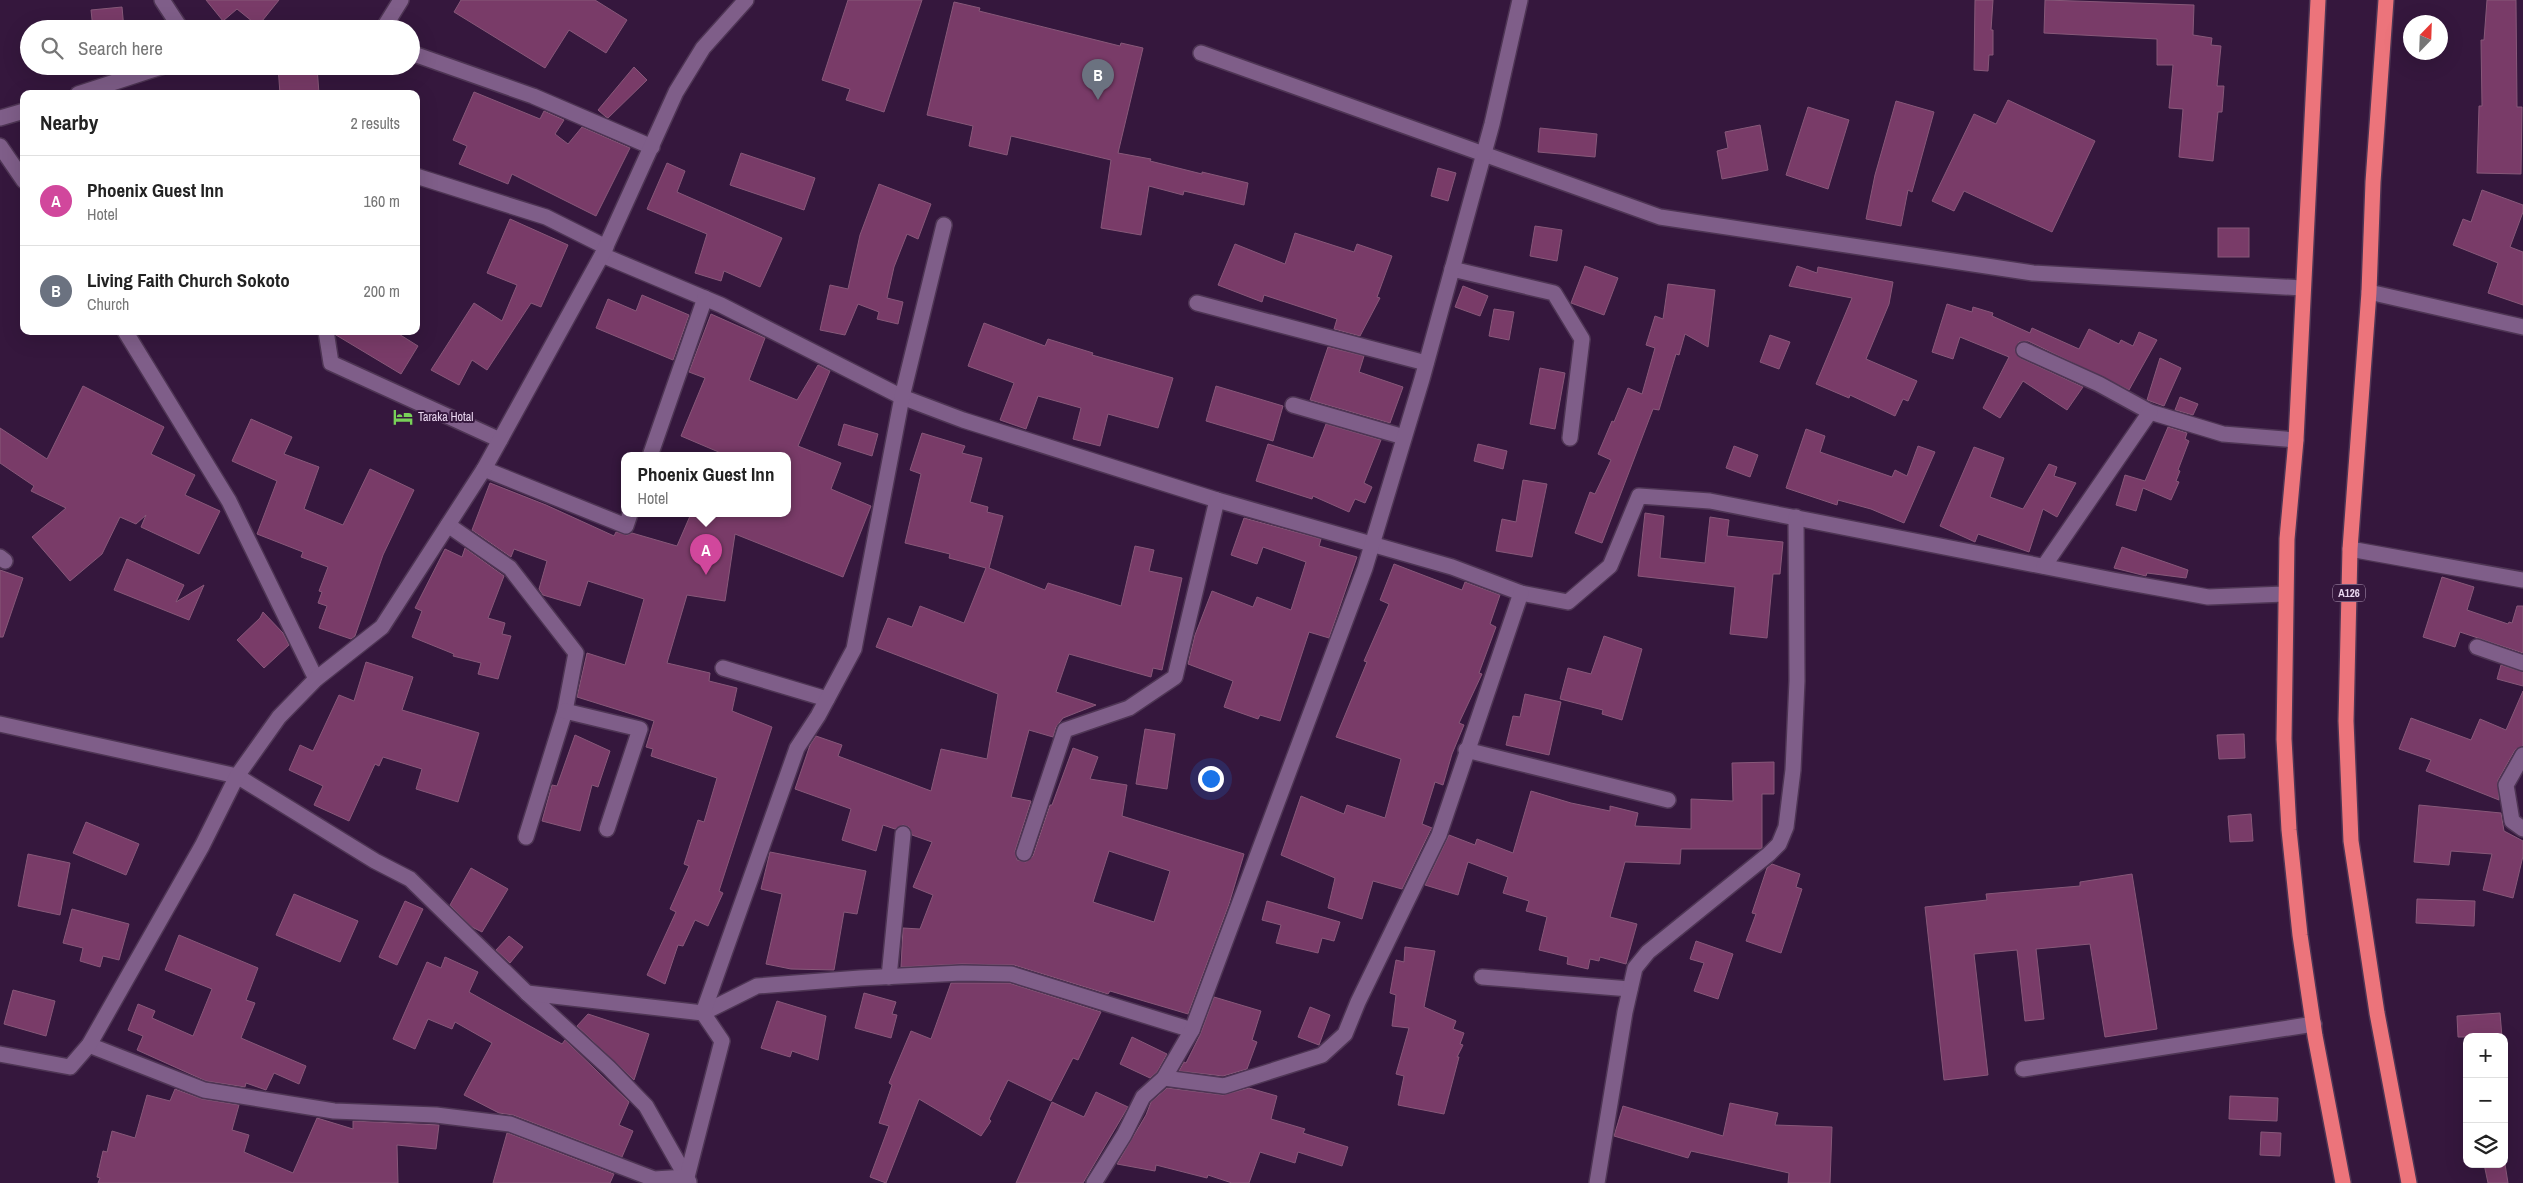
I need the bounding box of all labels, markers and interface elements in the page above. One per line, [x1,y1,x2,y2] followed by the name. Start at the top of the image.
[2403,15,2448,60] north arrow
[20,20,420,75] search box
[38,34,66,62] icon: search
[78,35,163,61] text: Search here
[1082,59,1114,100] pin: B
[40,108,98,137] text: Nearby
[350,112,400,134] text: 2 results
[87,177,224,203] text: Phoenix Guest Inn
[51,190,61,212] text: A
[364,190,400,212] text: 160 m
[87,203,118,225] text: Hotel
[87,267,290,293] text: Living Faith Church Sokoto
[51,280,61,302] text: B
[364,280,400,302] text: 200 m
[87,293,129,315] text: Church
[392,406,414,428] hotel icon: Taraka Hotal
[418,409,473,425] place label: Taraka Hotal
[621,452,791,517] popup
[638,461,774,487] text: Phoenix Guest Inn
[638,487,668,509] text: Hotel
[690,534,722,575] pin: A
[2333,584,2365,602] road number: A126
[1198,766,1224,792] your location
[2463,1033,2508,1168] map controls
[2463,1033,2508,1078] button: +
[2463,1078,2508,1123] button: −
[2463,1123,2508,1168] button: layers

